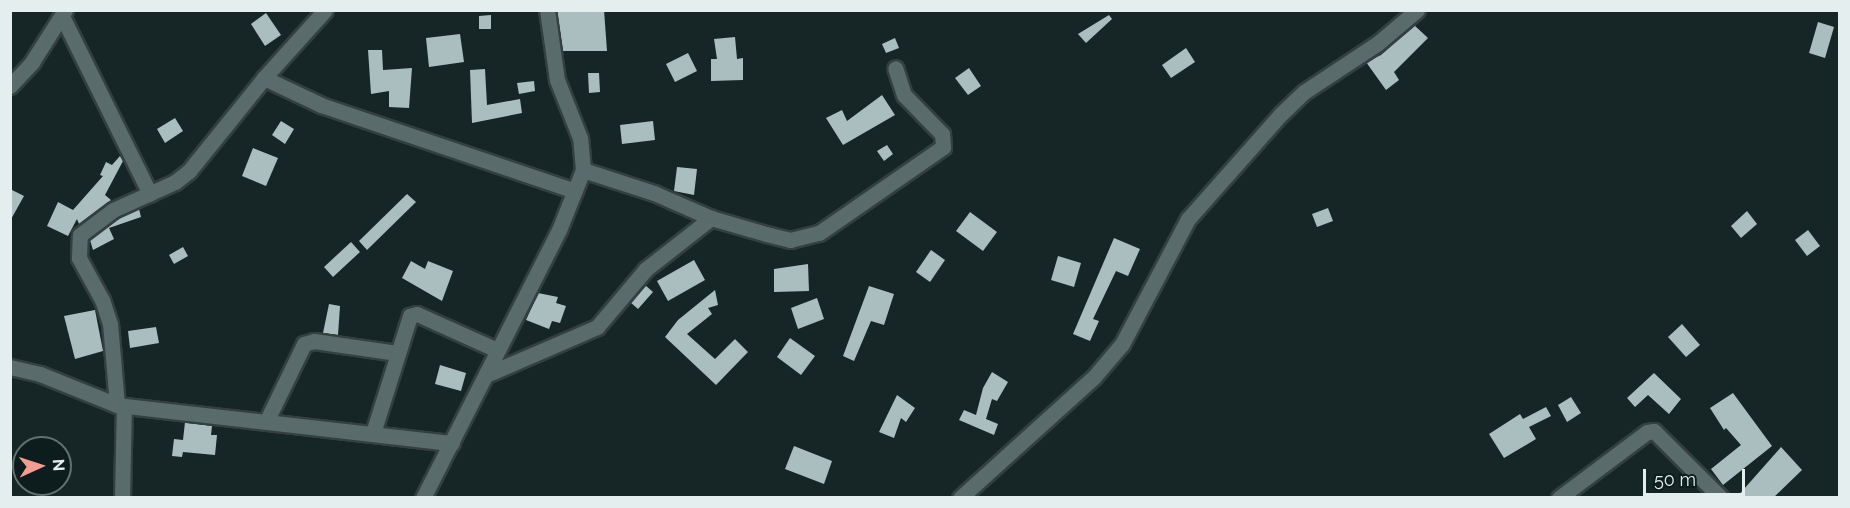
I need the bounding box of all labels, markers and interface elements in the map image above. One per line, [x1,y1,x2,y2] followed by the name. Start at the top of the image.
[12,436,72,496] north arrow
[1646,457,1748,495] scale bar
[49,459,68,472] text: N
[1654,469,1696,490] text: 50 m

